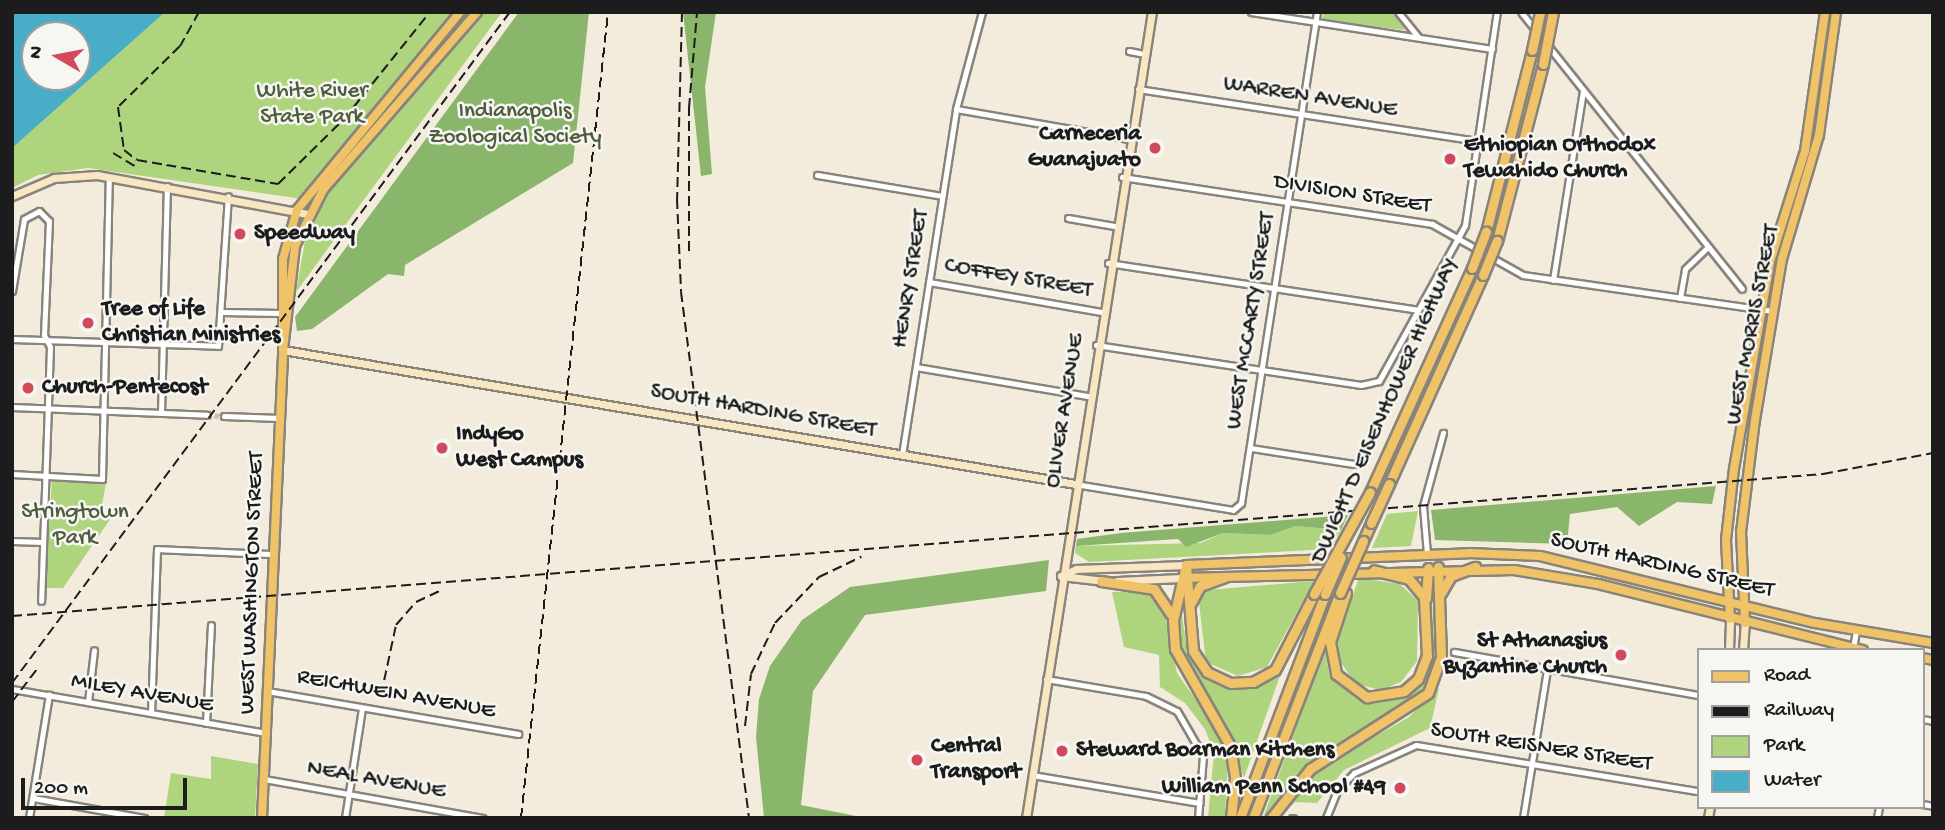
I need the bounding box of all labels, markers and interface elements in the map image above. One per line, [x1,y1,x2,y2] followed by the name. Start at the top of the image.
[21,21,91,91] north arrow
[24,45,49,61] text: N
[1221,71,1399,125] street label: WARREN AVENUE
[257,78,367,132] park label: White River State Park
[429,98,601,152] park label: Indianapolis Zoological Society
[1028,121,1141,175] place label: Carneceria Guanajuato
[1464,132,1656,186] place label: Ethiopian Orthodox Tewahido Church
[1147,140,1163,156] marker: Carneceria Guanajuato
[1442,151,1458,167] marker: Ethiopian Orthodox Tewahido Church
[1272,169,1432,221] street label: DIVISION STREET
[887,208,937,350] street label: HENRY STREET
[1221,210,1283,432] street label: WEST MCCARTY STREET
[254,220,355,248] place label: Speedway
[1721,222,1787,428] street label: WEST MORRIS STREET
[232,226,248,242] marker: Speedway
[942,252,1094,306] street label: COFFEY STREET
[1306,254,1466,568] street label: DWIGHT D EISENHOWER HIGHWAY
[102,296,280,350] place label: Tree of Life Christian Ministries
[80,315,96,331] marker: Tree of Life Christian Ministries
[1040,332,1092,490] street label: OLIVER AVENUE
[42,374,208,402] place label: Church-Pentecost
[648,379,878,445] street label: SOUTH HARDING STREET
[20,380,36,396] marker: Church-Pentecost
[456,421,583,475] place label: IndyGo West Campus
[434,440,450,456] marker: IndyGo West Campus
[235,451,271,715] street label: WEST WASHINGTON STREET
[21,499,129,553] park label: Stringtown Park
[1548,527,1776,605] street label: SOUTH HARDING STREET
[1444,628,1607,682] place label: St Athanasius Byzantine Church
[1613,647,1629,663] marker: St Athanasius Byzantine Church
[1696,648,1924,809] legend
[295,664,497,726] street label: REICHWEIN AVENUE
[1764,664,1810,689] text: Road
[69,668,215,720] street label: MILEY AVENUE
[1764,699,1834,724] text: Railway
[1428,717,1654,779] street label: SOUTH REISNER STREET
[931,733,1021,787] place label: Central Transport
[1764,734,1804,759] text: Park
[1076,737,1334,765] place label: Steward Boarman Kitchens
[1054,743,1070,759] marker: Steward Boarman Kitchens
[909,752,925,768] marker: Central Transport
[305,755,447,807] street label: NEAL AVENUE
[24,764,191,808] scale bar
[1764,769,1820,794] text: Water
[1162,774,1386,802] place label: William Penn School #49
[34,777,88,802] text: 200 m
[1392,780,1408,796] marker: William Penn School #49

